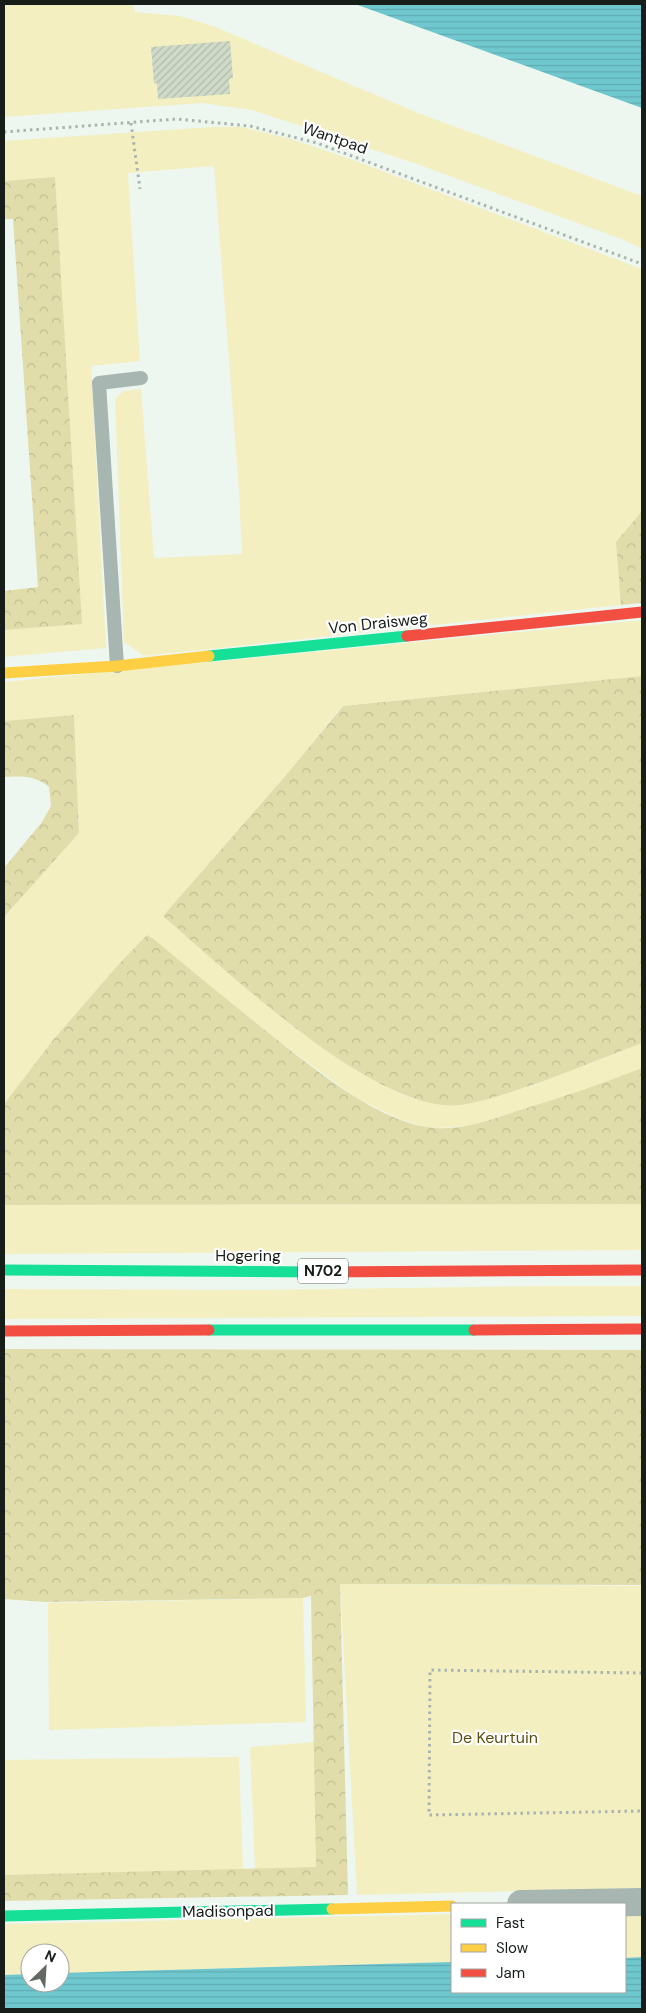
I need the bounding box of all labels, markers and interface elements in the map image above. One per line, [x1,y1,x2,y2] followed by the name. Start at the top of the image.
[300,117,370,159] street label: Wantpad
[327,607,429,639] street label: Von Draisweg
[215,1245,281,1266] street label: Hogering
[298,1258,348,1284] road number: N702
[452,1727,538,1748] park label: De Keurtuin
[182,1900,274,1922] street label: Madisonpad
[451,1903,626,1993] legend
[496,1913,525,1933] text: Fast
[496,1938,529,1958] text: Slow
[20,1943,70,1993] north arrow
[42,1946,59,1967] text: N
[496,1963,525,1983] text: Jam

